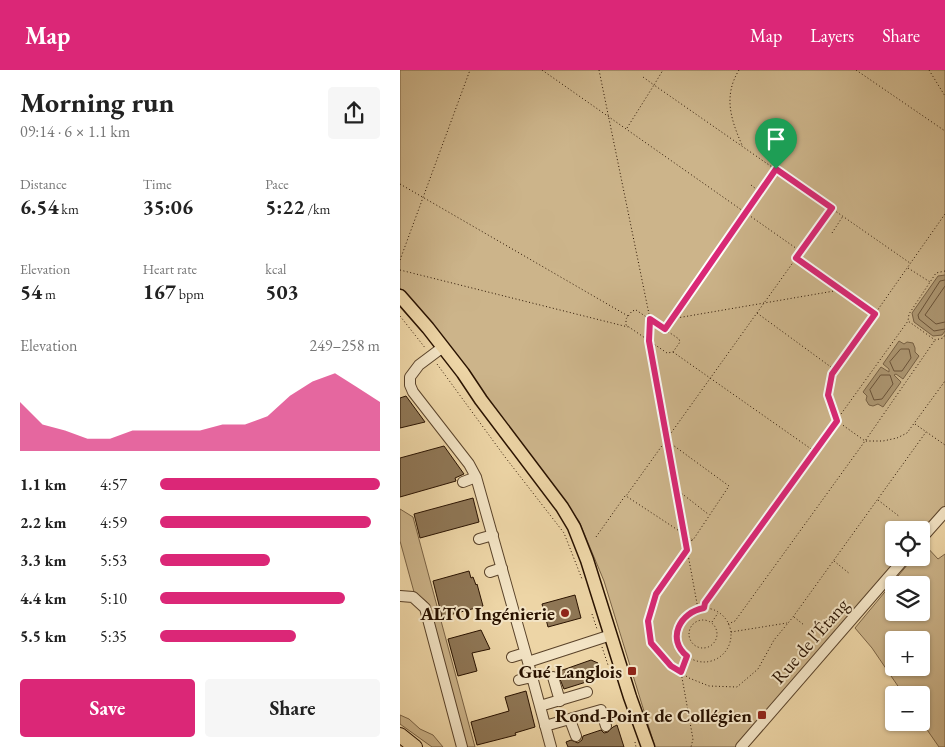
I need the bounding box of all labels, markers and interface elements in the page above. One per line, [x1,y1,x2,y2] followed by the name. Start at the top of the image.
[25,20,70,51] text: Map
[750,24,782,47] text: Map
[810,24,854,47] text: Layers
[882,24,920,47] text: Share
[20,84,174,120] text: Morning run
[328,87,380,139] button: share
[755,118,797,169] pin
[20,121,130,142] text: 09:14 · 6 × 1.1 km
[762,125,790,153] icon: arrive
[20,175,67,193] text: Distance
[143,175,172,193] text: Time
[265,175,289,193] text: Pace
[20,193,59,220] text: 6.54
[143,193,193,220] text: 35:06
[265,193,305,220] text: 5:22
[59,200,79,218] text: km
[305,200,330,218] text: /km
[20,260,70,278] text: Elevation
[143,260,197,278] text: Heart rate
[265,260,286,278] text: kcal
[20,278,42,305] text: 54
[143,278,176,305] text: 167
[265,278,299,305] text: 503
[42,285,56,303] text: m
[176,285,204,303] text: bpm
[20,335,78,356] text: Elevation
[309,335,380,356] text: 249–258 m
[20,474,66,495] text: 1.1 km
[100,474,127,495] text: 4:57
[20,512,66,533] text: 2.2 km
[100,512,127,533] text: 4:59
[885,521,930,731] map controls
[885,521,930,566] button: locate
[20,550,66,571] text: 3.3 km
[100,550,127,571] text: 5:53
[885,576,930,621] button: layers
[20,588,66,609] text: 4.4 km
[100,588,127,609] text: 5:10
[766,592,855,689] street label: Rue de l'Étang
[419,601,555,626] place label: ALTO Ingénierie
[559,607,571,619] marker: ALTO Ingénierie
[20,626,66,647] text: 5.5 km
[100,626,127,647] text: 5:35
[885,631,930,676] button: +
[519,659,622,684] place label: Gué Langlois
[626,665,638,677] marker: Gué Langlois
[20,679,195,737] button: Save
[205,679,380,737] button: Share
[885,686,930,731] button: −
[555,703,752,728] place label: Rond-Point de Collégien
[756,709,768,721] marker: Rond-Point de Collégien

